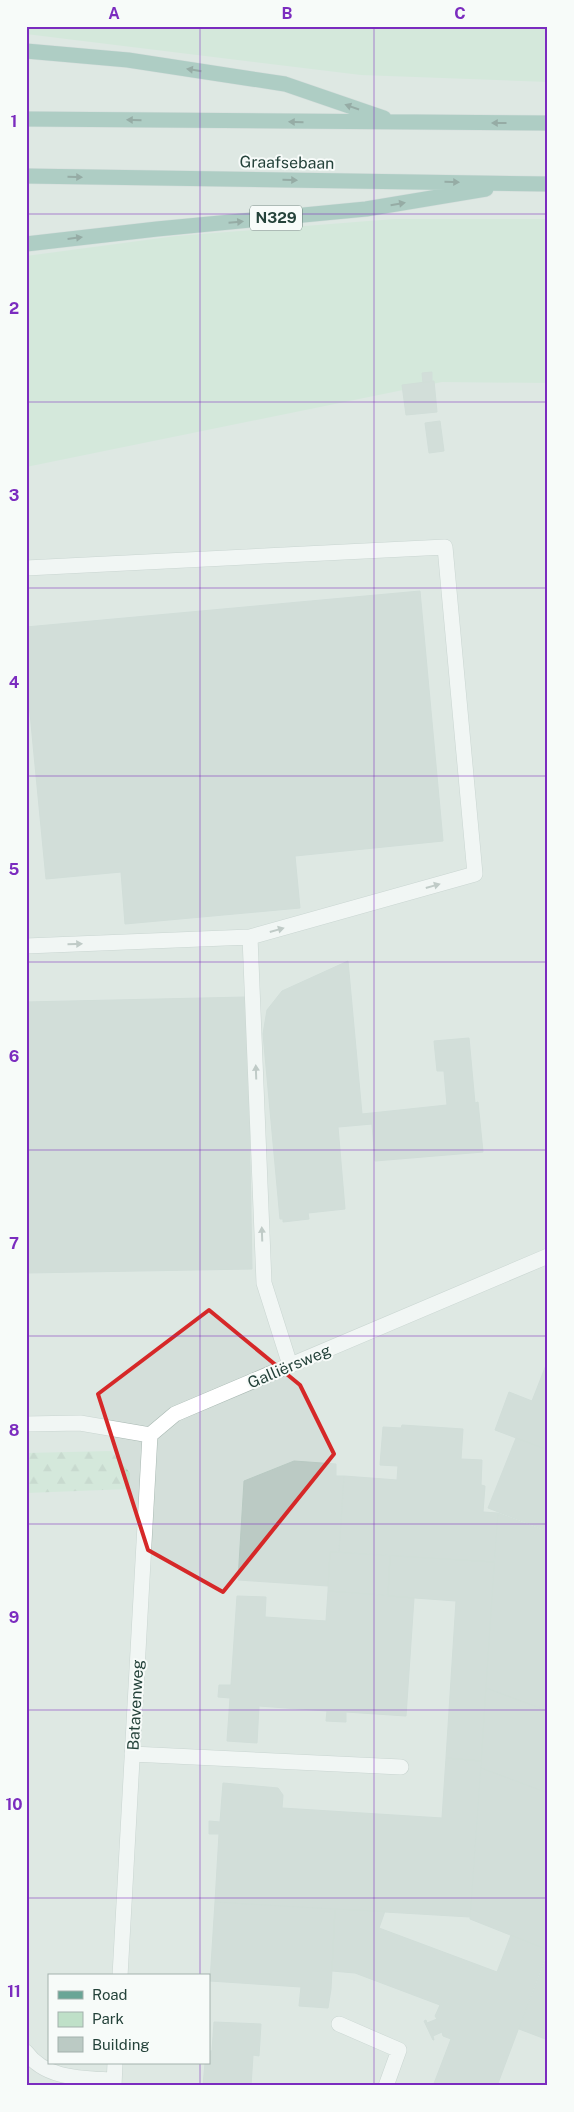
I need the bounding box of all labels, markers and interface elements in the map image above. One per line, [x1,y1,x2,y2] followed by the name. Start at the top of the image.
[108,4,120,23] text: A
[282,4,293,23] text: B
[454,4,466,23] text: C
[186,65,202,73] one-way arrow
[344,103,359,110] one-way arrow
[11,112,17,131] text: 1
[126,116,142,124] one-way arrow
[288,118,304,126] one-way arrow
[491,119,507,127] one-way arrow
[239,152,335,173] street label: Graafsebaan
[67,173,83,181] one-way arrow
[282,176,298,184] one-way arrow
[445,178,461,186] one-way arrow
[390,200,406,208] one-way arrow
[250,206,302,230] road number: N329
[229,217,245,225] one-way arrow
[67,234,83,242] one-way arrow
[9,299,19,318] text: 2
[9,486,19,505] text: 3
[9,673,20,692] text: 4
[9,860,20,879] text: 5
[426,881,441,889] one-way arrow
[270,925,285,933] one-way arrow
[67,940,83,948] one-way arrow
[9,1047,19,1066] text: 6
[251,1064,259,1080] one-way arrow
[258,1226,266,1242] one-way arrow
[9,1234,19,1253] text: 7
[245,1340,334,1393] street label: Galliërsweg
[9,1421,20,1440] text: 8
[9,1608,19,1627] text: 9
[124,1659,147,1751] street label: Batavenweg
[5,1795,23,1814] text: 10
[48,1974,210,2064] legend
[7,1982,21,2001] text: 11
[92,1986,128,2003] text: Road
[92,2010,124,2027] text: Park
[92,2036,150,2053] text: Building

